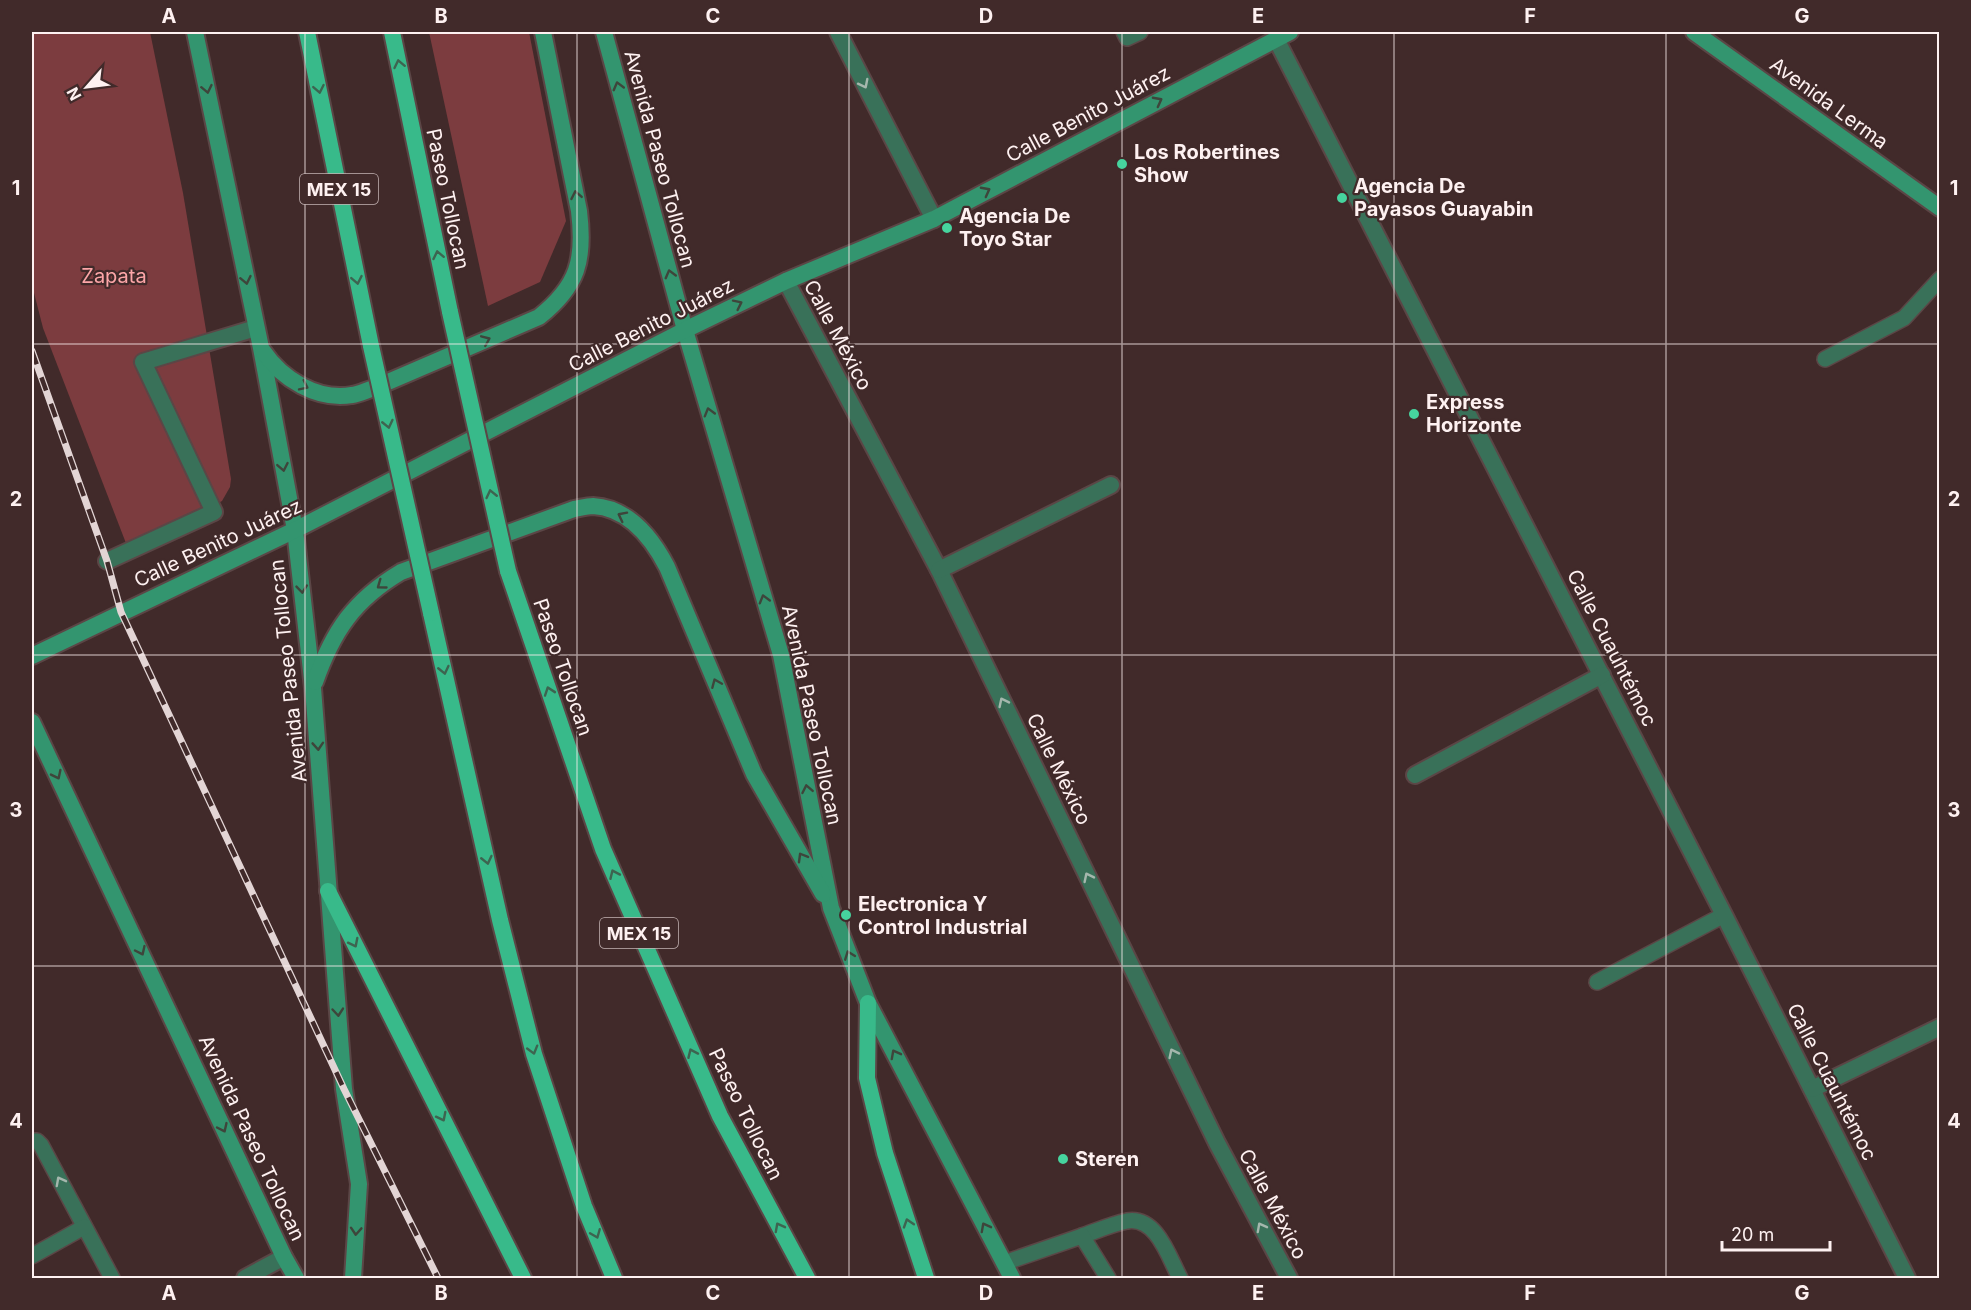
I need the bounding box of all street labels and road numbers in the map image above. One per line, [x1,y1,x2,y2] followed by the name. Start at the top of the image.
[619,48,701,270] street label: Avenida Paseo Tollocan
[1765,52,1893,154] street label: Avenida Lerma
[1002,61,1174,167] street label: Calle Benito Juárez
[421,126,475,272] street label: Paseo Tollocan
[300,174,378,204] road number: MEX 15
[564,273,738,377] street label: Calle Benito Juárez
[799,276,877,394] street label: Calle México
[130,494,306,592] street label: Calle Benito Juárez
[264,558,312,784] street label: Avenida Paseo Tollocan
[1562,565,1662,731] street label: Calle Cuauhtémoc
[528,595,598,739] street label: Paseo Tollocan
[777,603,847,827] street label: Avenida Paseo Tollocan
[1022,709,1096,829] street label: Calle México
[600,918,678,948] road number: MEX 15
[1782,999,1882,1165] street label: Calle Cuauhtémoc
[194,1031,310,1245] street label: Avenida Paseo Tollocan
[704,1044,788,1184] street label: Paseo Tollocan
[1234,1145,1312,1263] street label: Calle México

